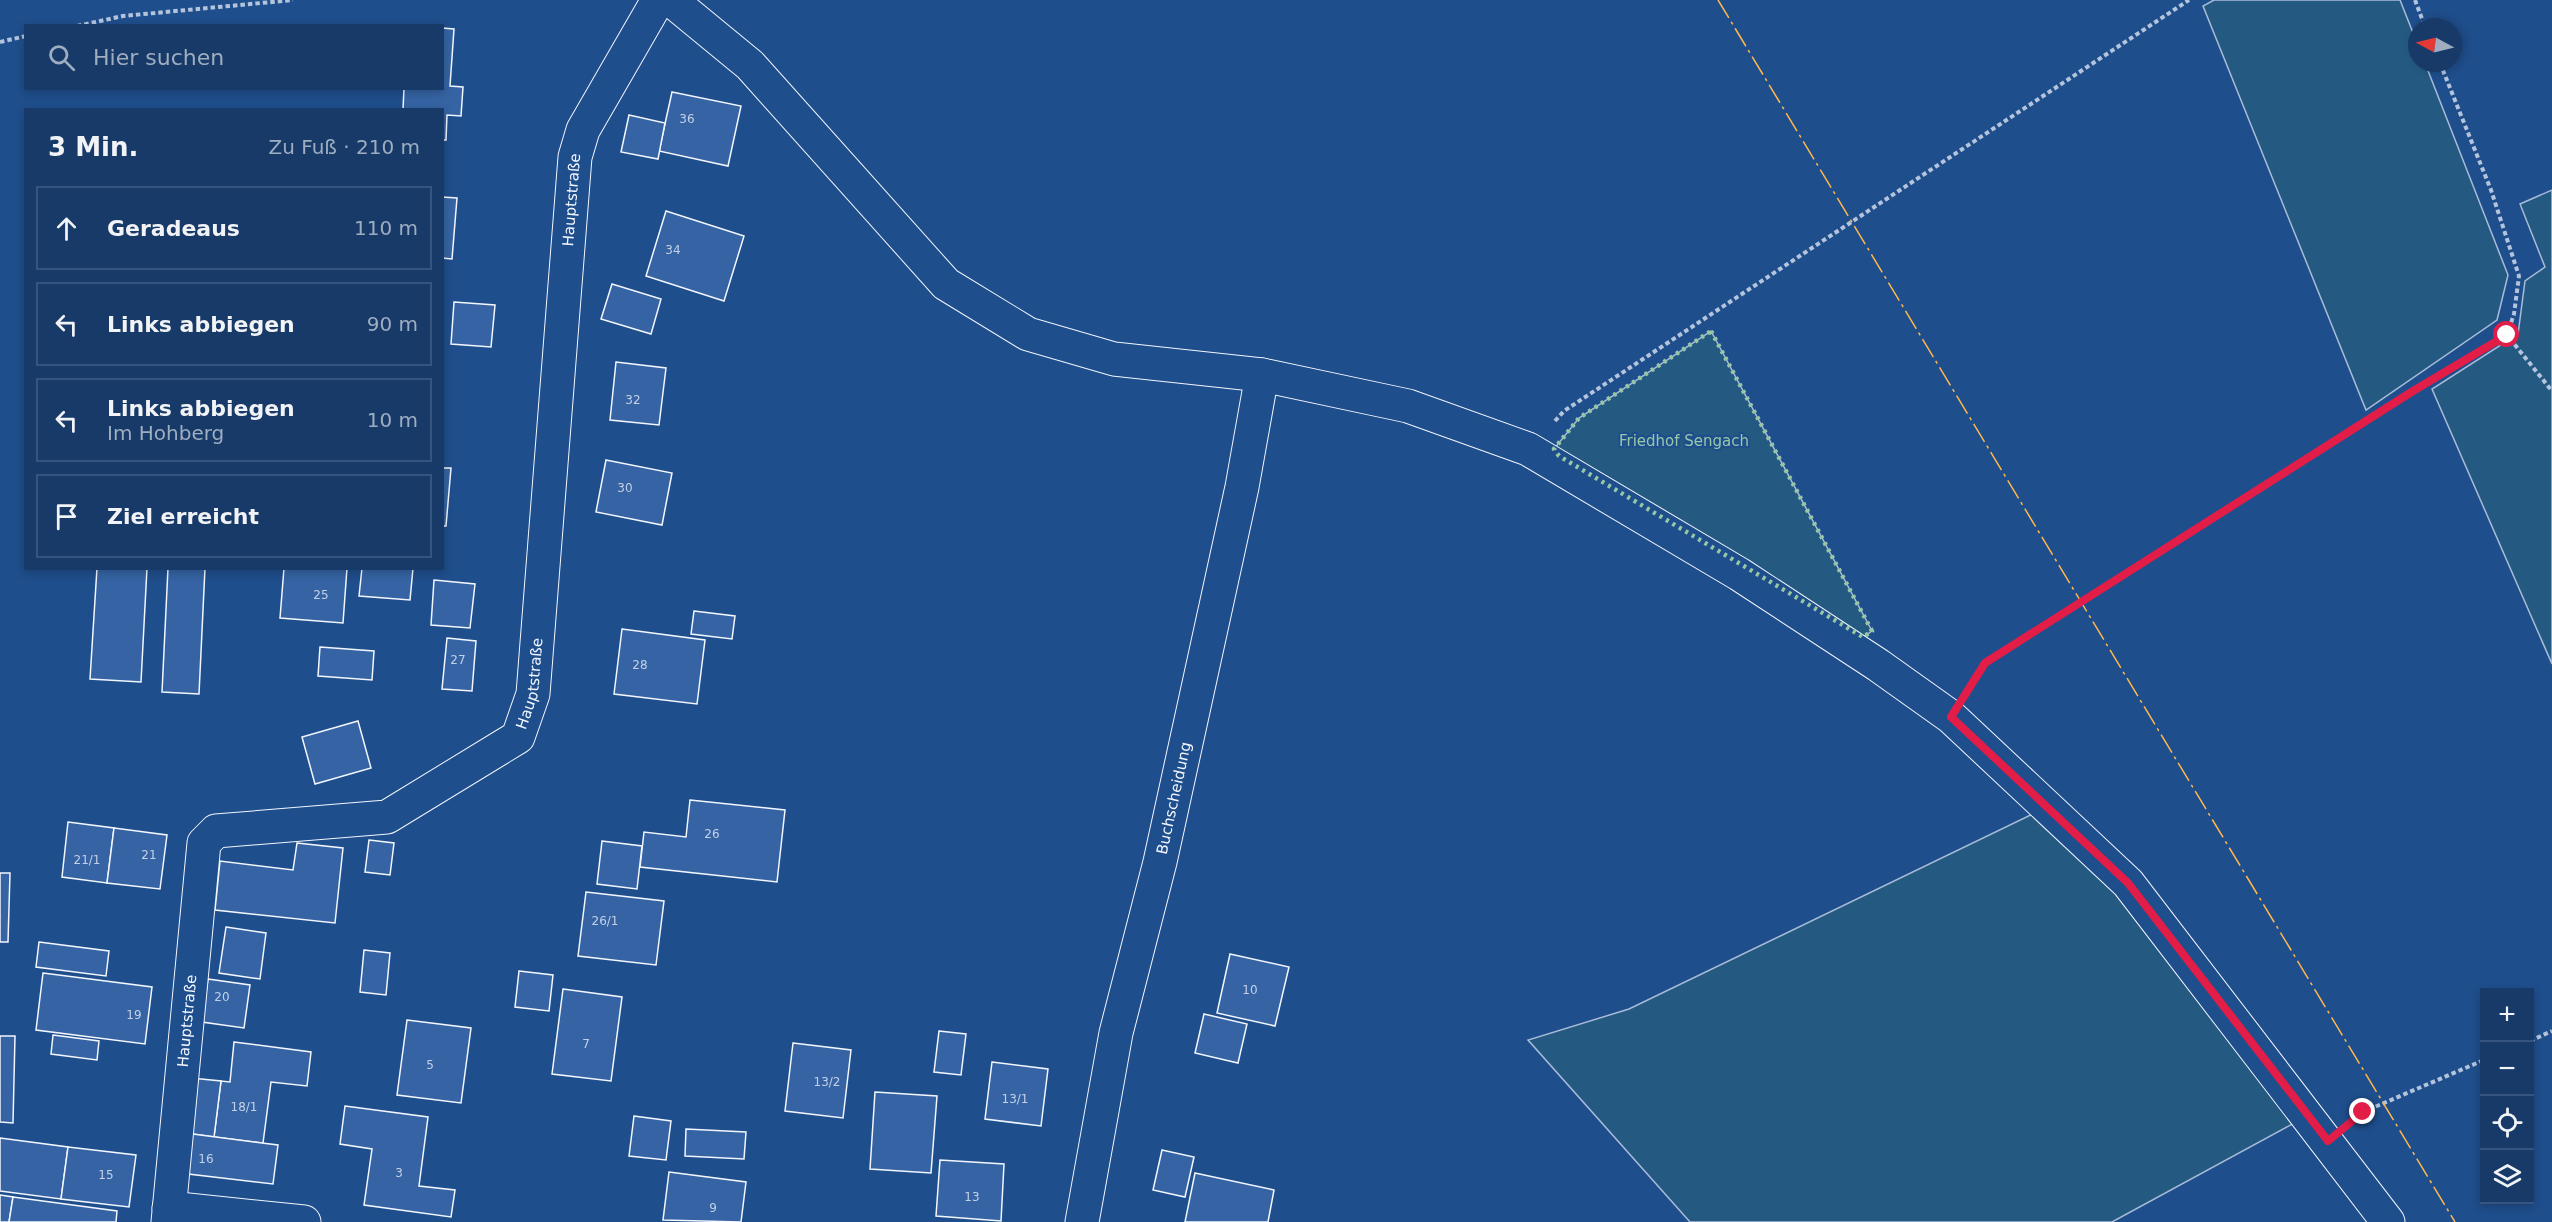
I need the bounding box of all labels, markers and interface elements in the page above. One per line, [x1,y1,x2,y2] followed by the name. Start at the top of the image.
[2408,18,2462,72] north arrow
[24,24,444,90] search box
[45,41,78,74] icon: search
[93,45,224,70] text: Hier suchen
[679,112,695,126] house number: 36
[48,132,138,162] text: 3 Min.
[268,135,420,159] text: Zu Fuß · 210 m
[559,153,584,247] street label: Hauptstraße
[50,212,83,245] icon: ahead
[107,216,240,241] text: Geradeaus
[354,216,418,240] text: 110 m
[665,243,681,257] house number: 34
[50,308,83,341] icon: left
[107,312,295,337] text: Links abbiegen
[367,312,418,336] text: 90 m
[2493,321,2519,347] route start
[625,393,641,407] house number: 32
[107,396,295,421] text: Links abbiegen
[50,404,83,437] icon: left
[367,408,418,432] text: 10 m
[107,421,224,445] text: Im Hohberg
[1619,432,1749,450] park label: Friedhof Sengach
[617,481,633,495] house number: 30
[50,500,83,533] icon: arrive
[107,504,259,529] text: Ziel erreicht
[313,588,329,602] house number: 25
[512,637,546,732] street label: Hauptstraße
[450,653,466,667] house number: 27
[632,658,648,672] house number: 28
[1153,740,1195,856] street label: Buchscheidung
[704,827,720,841] house number: 26
[141,848,157,862] house number: 21
[74,853,100,867] house number: 21/1
[592,914,618,928] house number: 26/1
[174,974,200,1068] street label: Hauptstraße
[1242,983,1258,997] house number: 10
[2480,988,2534,1204] map controls
[2480,988,2534,1042] button: +
[214,990,230,1004] house number: 20
[126,1008,142,1022] house number: 19
[582,1037,590,1051] house number: 7
[2480,1042,2534,1096] button: −
[426,1058,434,1072] house number: 5
[814,1075,840,1089] house number: 13/2
[1002,1092,1028,1106] house number: 13/1
[2480,1096,2534,1150] button: locate
[2349,1098,2375,1124] route end
[231,1100,257,1114] house number: 18/1
[2480,1150,2534,1204] button: layers
[198,1152,214,1166] house number: 16
[395,1166,403,1180] house number: 3
[98,1168,114,1182] house number: 15
[964,1190,980,1204] house number: 13
[709,1201,717,1215] house number: 9

